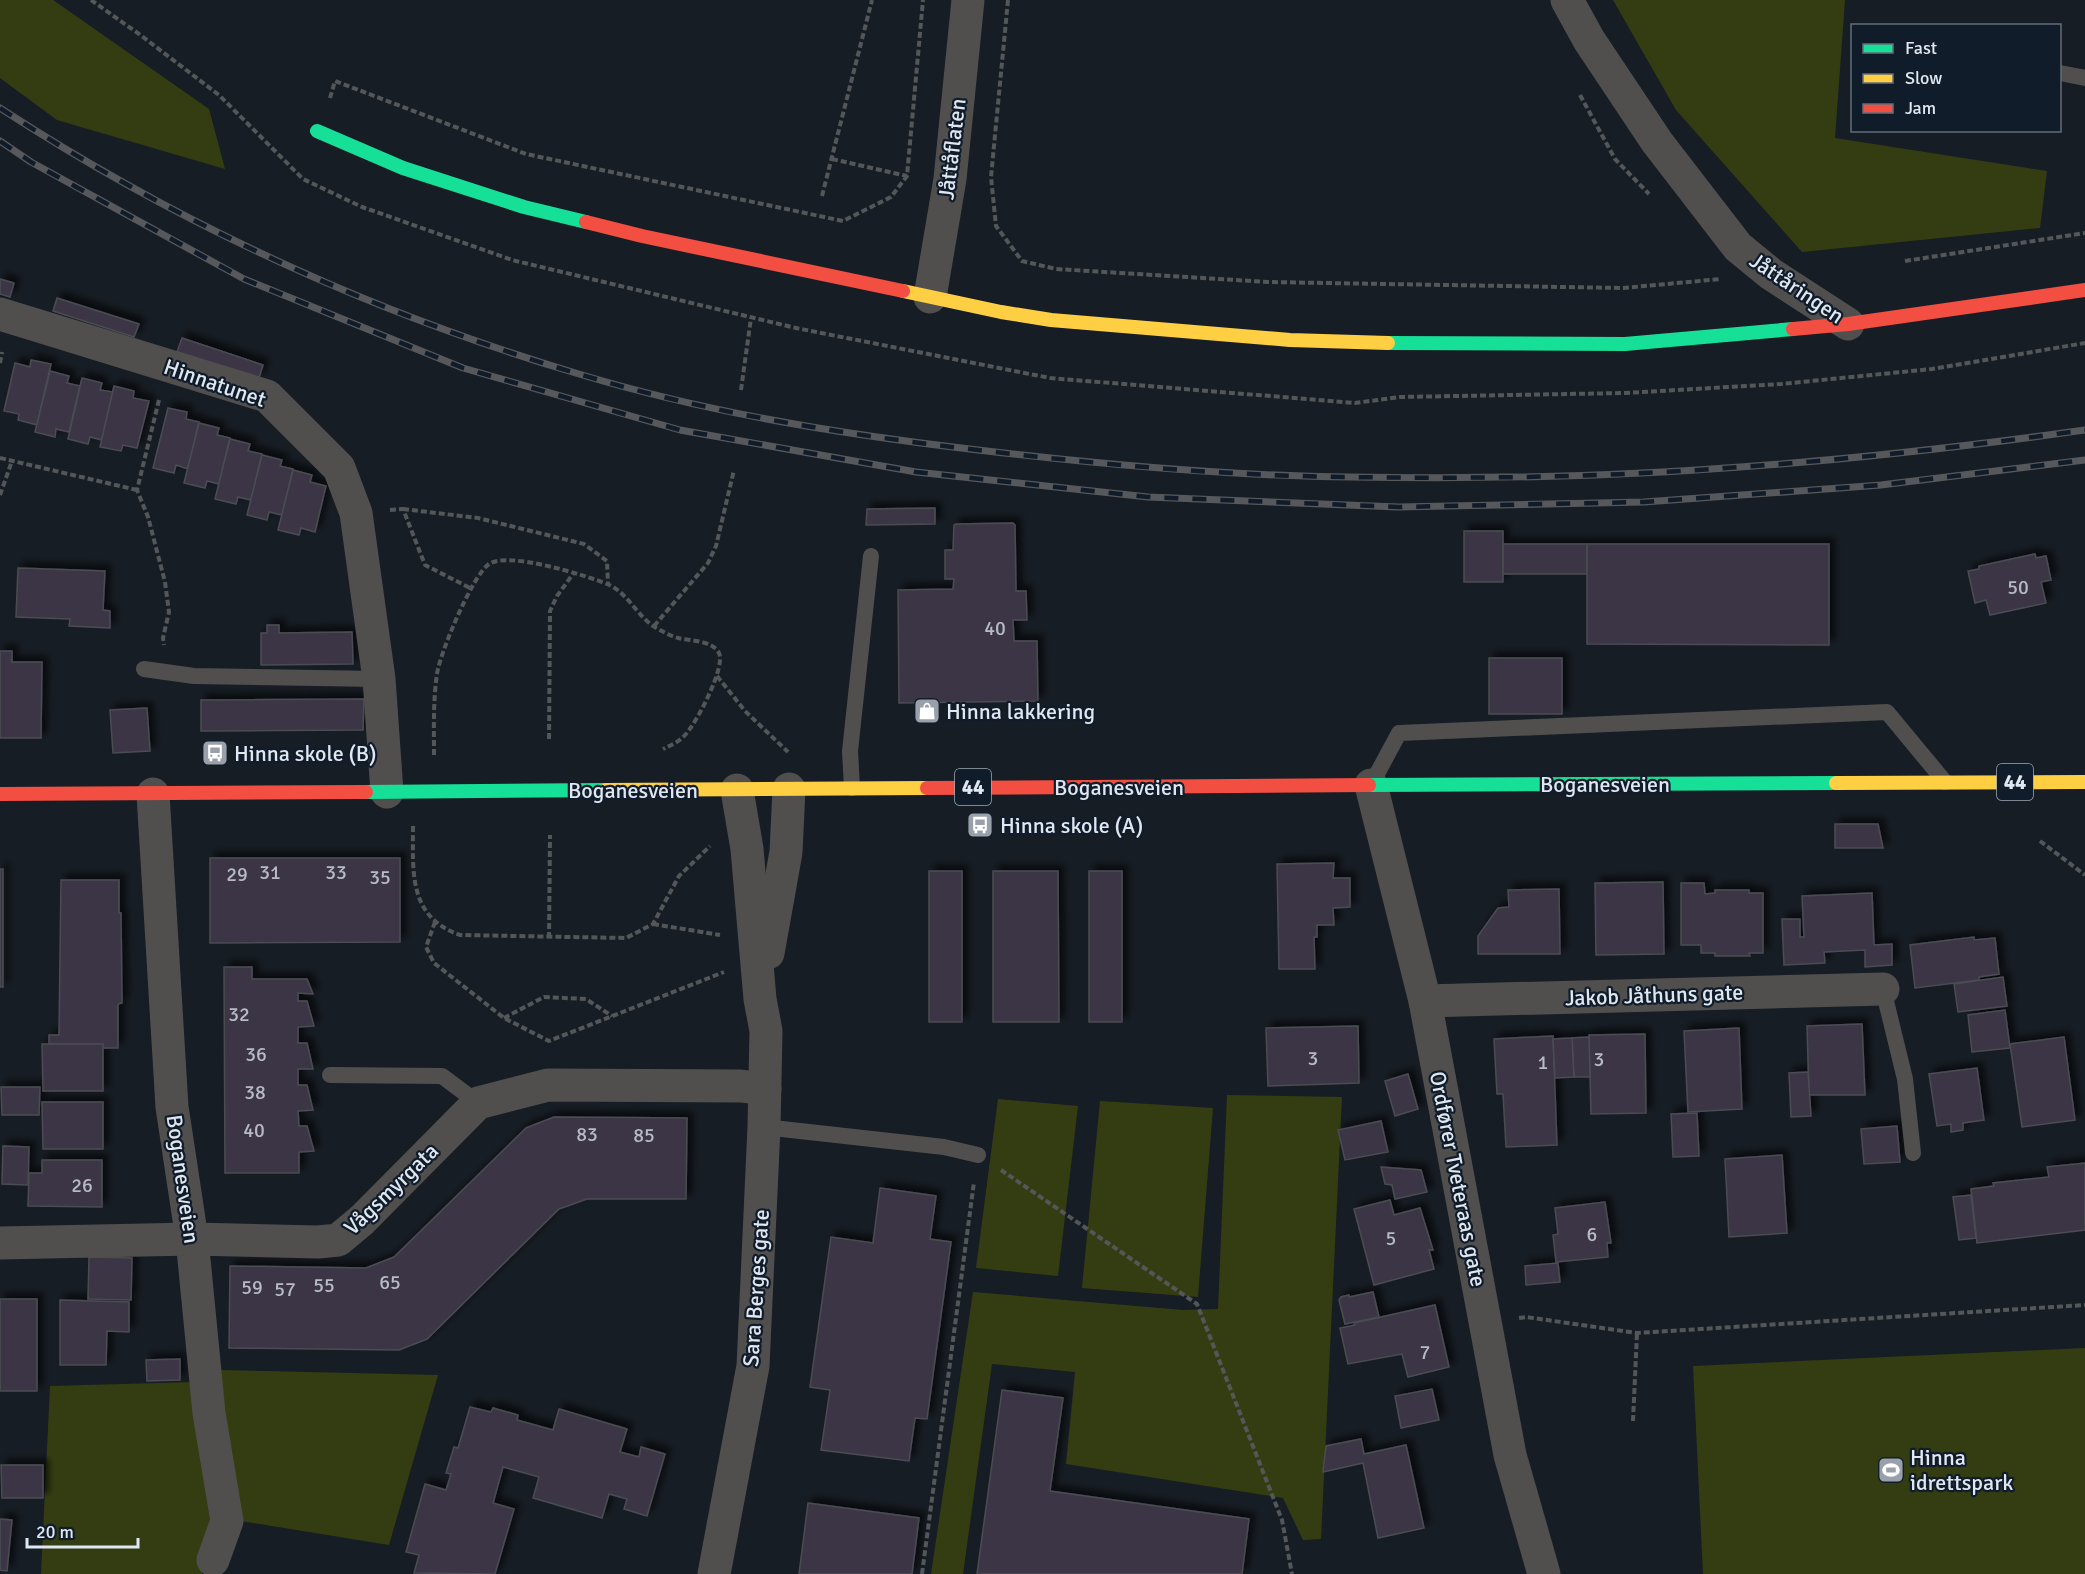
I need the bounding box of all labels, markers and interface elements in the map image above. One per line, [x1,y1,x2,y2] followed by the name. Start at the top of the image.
[1851,24,2061,132] legend
[1905,37,1937,59] text: Fast
[1905,67,1942,89] text: Slow
[932,97,972,201] street label: Jåttåflaten
[1905,97,1936,119] text: Jam
[1745,247,1849,329] street label: Jåttåringen
[160,353,270,413] street label: Hinnatunet
[2007,575,2029,600] house number: 50
[984,616,1006,641] house number: 40
[912,696,942,726] shop icon: Hinna lakkering
[946,698,1095,725] place label: Hinna lakkering
[200,738,230,768] bus stop icon: Hinna skole (B)
[234,740,376,767] place label: Hinna skole (B)
[1997,764,2033,800] road number: 44
[955,769,991,805] road number: 44
[1540,771,1670,798] street label: Boganesveien
[1054,774,1184,801] street label: Boganesveien
[568,777,698,804] street label: Boganesveien
[965,810,995,840] bus stop icon: Hinna skole (A)
[1000,812,1143,839] place label: Hinna skole (A)
[259,860,281,885] house number: 31
[325,860,347,885] house number: 33
[226,862,248,887] house number: 29
[369,865,391,890] house number: 35
[1564,978,1744,1012] street label: Jakob Jåthuns gate
[228,1002,250,1027] house number: 32
[245,1042,267,1067] house number: 36
[1308,1046,1318,1071] house number: 3
[1594,1047,1604,1072] house number: 3
[1538,1050,1548,1075] house number: 1
[1424,1069,1492,1289] street label: Ordfører Tveteraas gate
[244,1080,266,1105] house number: 38
[161,1113,205,1245] street label: Boganesveien
[243,1118,265,1143] house number: 40
[576,1122,598,1147] house number: 83
[633,1123,655,1148] house number: 85
[338,1137,444,1241] street label: Vågsmyrgata
[71,1173,93,1198] house number: 26
[737,1208,775,1368] street label: Sara Berges gate
[1587,1222,1597,1247] house number: 6
[1386,1226,1396,1251] house number: 5
[379,1270,401,1295] house number: 65
[313,1273,335,1298] house number: 55
[241,1275,263,1300] house number: 59
[274,1277,296,1302] house number: 57
[1420,1340,1430,1365] house number: 7
[1910,1444,2013,1496] place label: Hinna idrettspark
[1876,1455,1906,1485] sports icon: Hinna idrettspark
[27,1511,138,1549] scale bar
[36,1521,74,1543] text: 20 m

